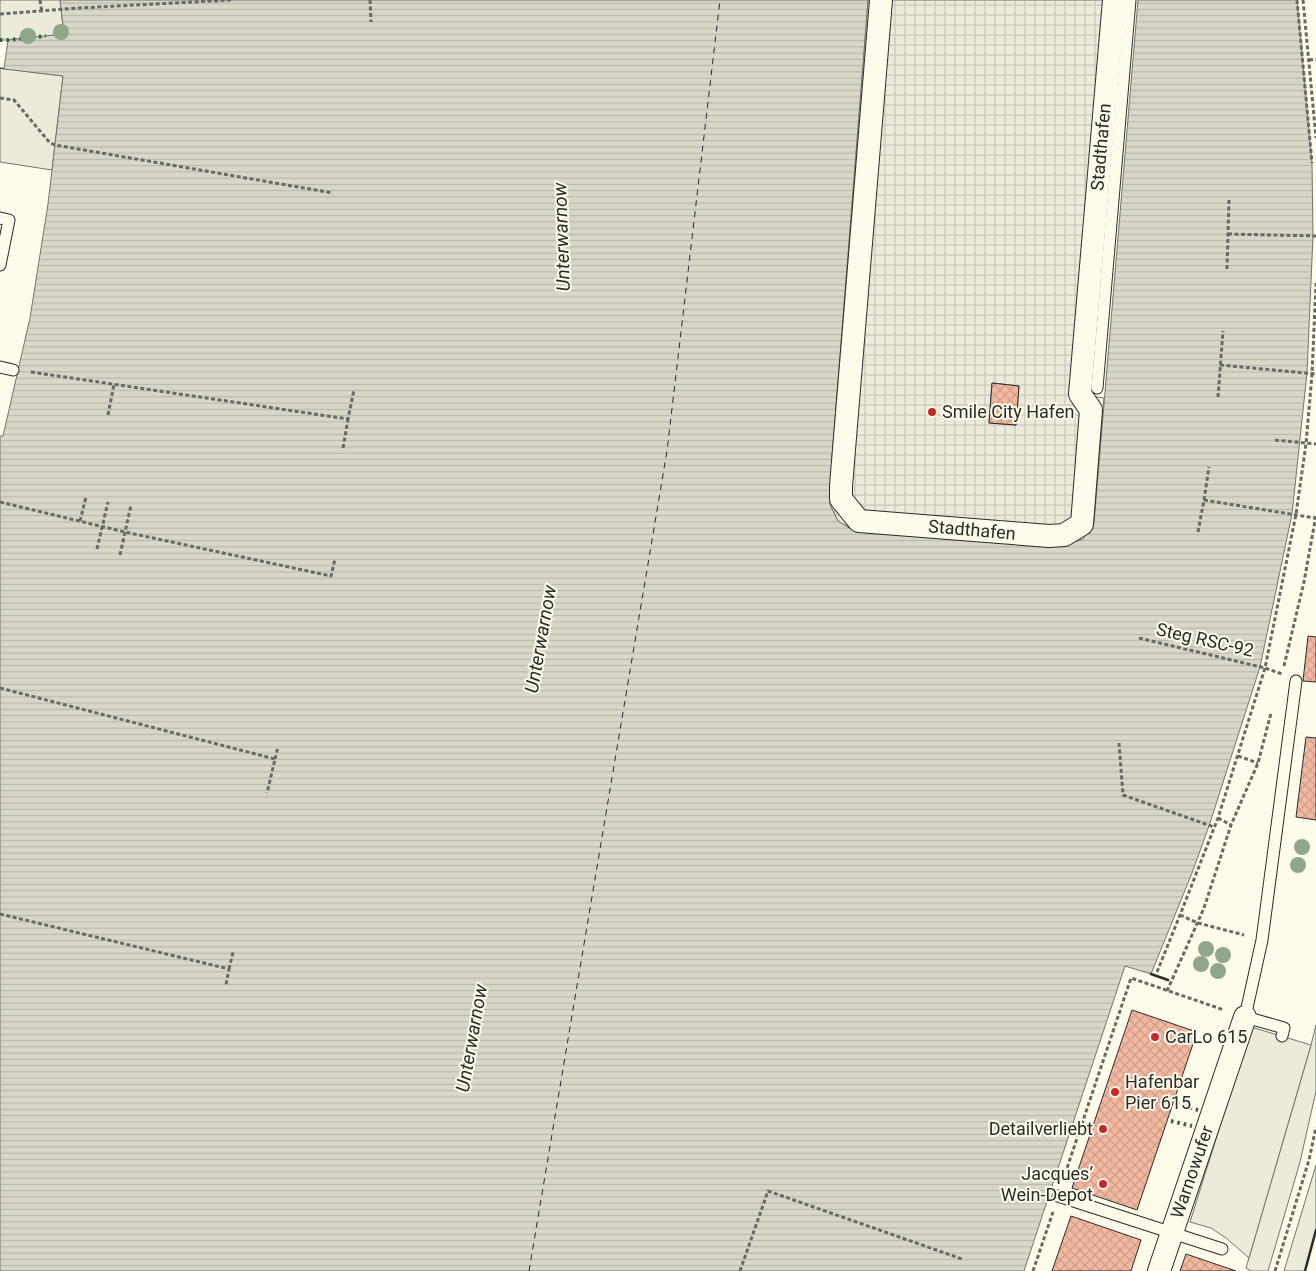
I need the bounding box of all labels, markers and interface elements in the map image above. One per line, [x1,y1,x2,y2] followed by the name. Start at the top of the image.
[1086,102,1115,192] street label: Stadthafen
[548,181,575,292] water label: Unterwarnow
[942,401,1074,422] place label: Smile City Hafen
[926,406,938,418] marker: Smile City Hafen
[927,515,1017,544] street label: Stadthafen
[520,582,561,695] water label: Unterwarnow
[1154,618,1256,661] street label: Steg RSC-92
[451,981,492,1094] water label: Unterwarnow
[1165,1026,1247,1047] place label: CarLo 615
[1149,1031,1161,1043] marker: CarLo 615
[1125,1071,1199,1113] place label: Hafenbar Pier 615
[1109,1086,1121,1098] marker: Hafenbar Pier 615
[989,1118,1093,1139] place label: Detailverliebt
[1097,1123,1109,1135] marker: Detailverliebt
[1166,1123,1217,1221] street label: Warnowufer
[1001,1163,1093,1205] place label: Jacques’ Wein-Depot
[1097,1178,1109,1190] marker: Jacques’ Wein-Depot

